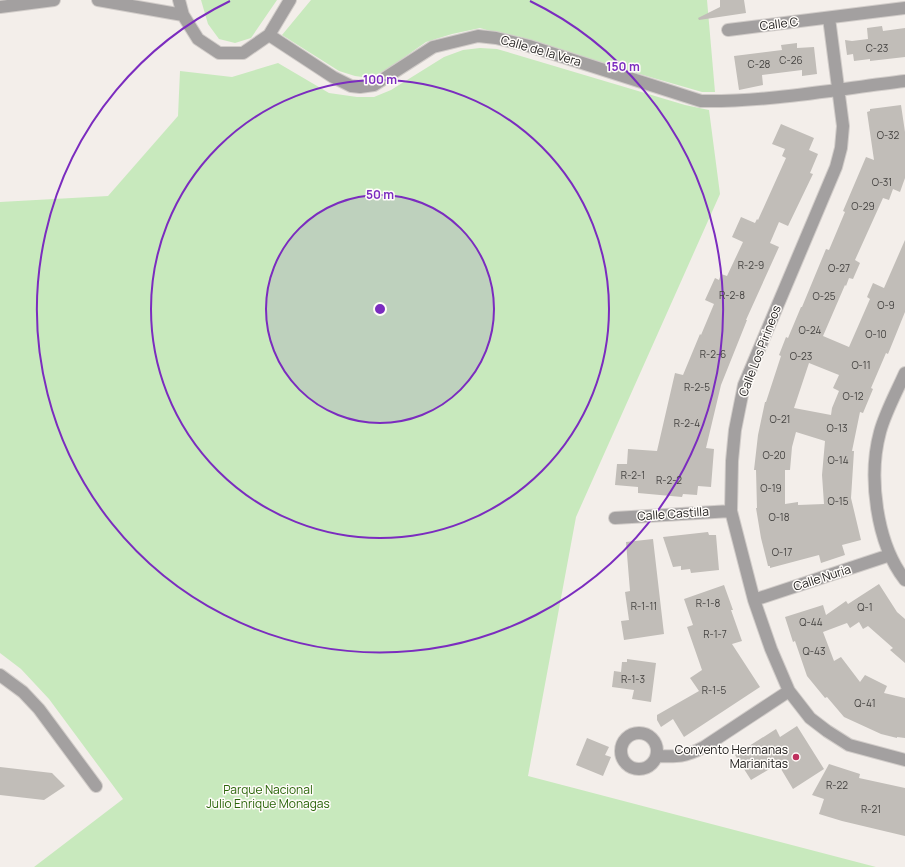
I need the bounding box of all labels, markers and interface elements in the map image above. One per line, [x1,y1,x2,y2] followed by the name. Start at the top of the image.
[759,13,800,34] street label: Calle C
[499,31,583,70] street label: Calle de la Vera
[866,41,888,55] house number: C-23
[779,53,803,67] house number: C-26
[748,57,771,71] house number: C-28
[606,58,640,75] text: 150 m
[363,71,397,88] text: 100 m
[877,128,899,142] house number: O-32
[872,175,892,189] house number: O-31
[366,186,394,203] text: 50 m
[851,199,875,213] house number: O-29
[738,258,764,272] house number: R-2-9
[828,261,850,275] house number: O-27
[719,288,745,302] house number: R-2-8
[813,289,836,303] house number: O-25
[877,298,895,312] house number: O-9
[373,302,387,316] centre of rings
[734,303,785,399] street label: Calle Los Pirineos
[799,323,822,337] house number: O-24
[865,327,887,341] house number: O-10
[700,347,726,361] house number: R-2-6
[790,349,812,363] house number: O-23
[851,358,871,372] house number: O-11
[684,380,710,394] house number: R-2-5
[842,389,864,403] house number: O-12
[769,412,791,426] house number: O-21
[674,416,700,430] house number: R-2-4
[827,421,847,435] house number: O-13
[762,448,786,462] house number: O-20
[827,453,849,467] house number: O-14
[621,468,645,482] house number: R-2-1
[656,473,682,487] house number: R-2-2
[760,481,782,495] house number: O-19
[827,494,849,508] house number: O-15
[637,503,709,524] street label: Calle Castilla
[768,510,790,524] house number: O-18
[772,545,792,559] house number: O-17
[791,560,853,595] street label: Calle Nuria
[696,596,720,610] house number: R-1-8
[631,599,657,613] house number: R-1-11
[857,600,873,614] house number: Q-1
[799,615,823,629] house number: Q-44
[703,627,727,641] house number: R-1-7
[803,644,826,658] house number: Q-43
[621,672,645,686] house number: R-1-3
[702,683,726,697] house number: R-1-5
[854,696,876,710] house number: Q-41
[675,741,788,772] place label: Convento Hermanas Marianitas
[791,752,801,762] marker: Convento Hermanas Marianitas
[826,778,848,792] house number: R-22
[206,781,330,812] park label: Parque Nacional Julio Enrique Monagas
[861,802,881,816] house number: R-21

